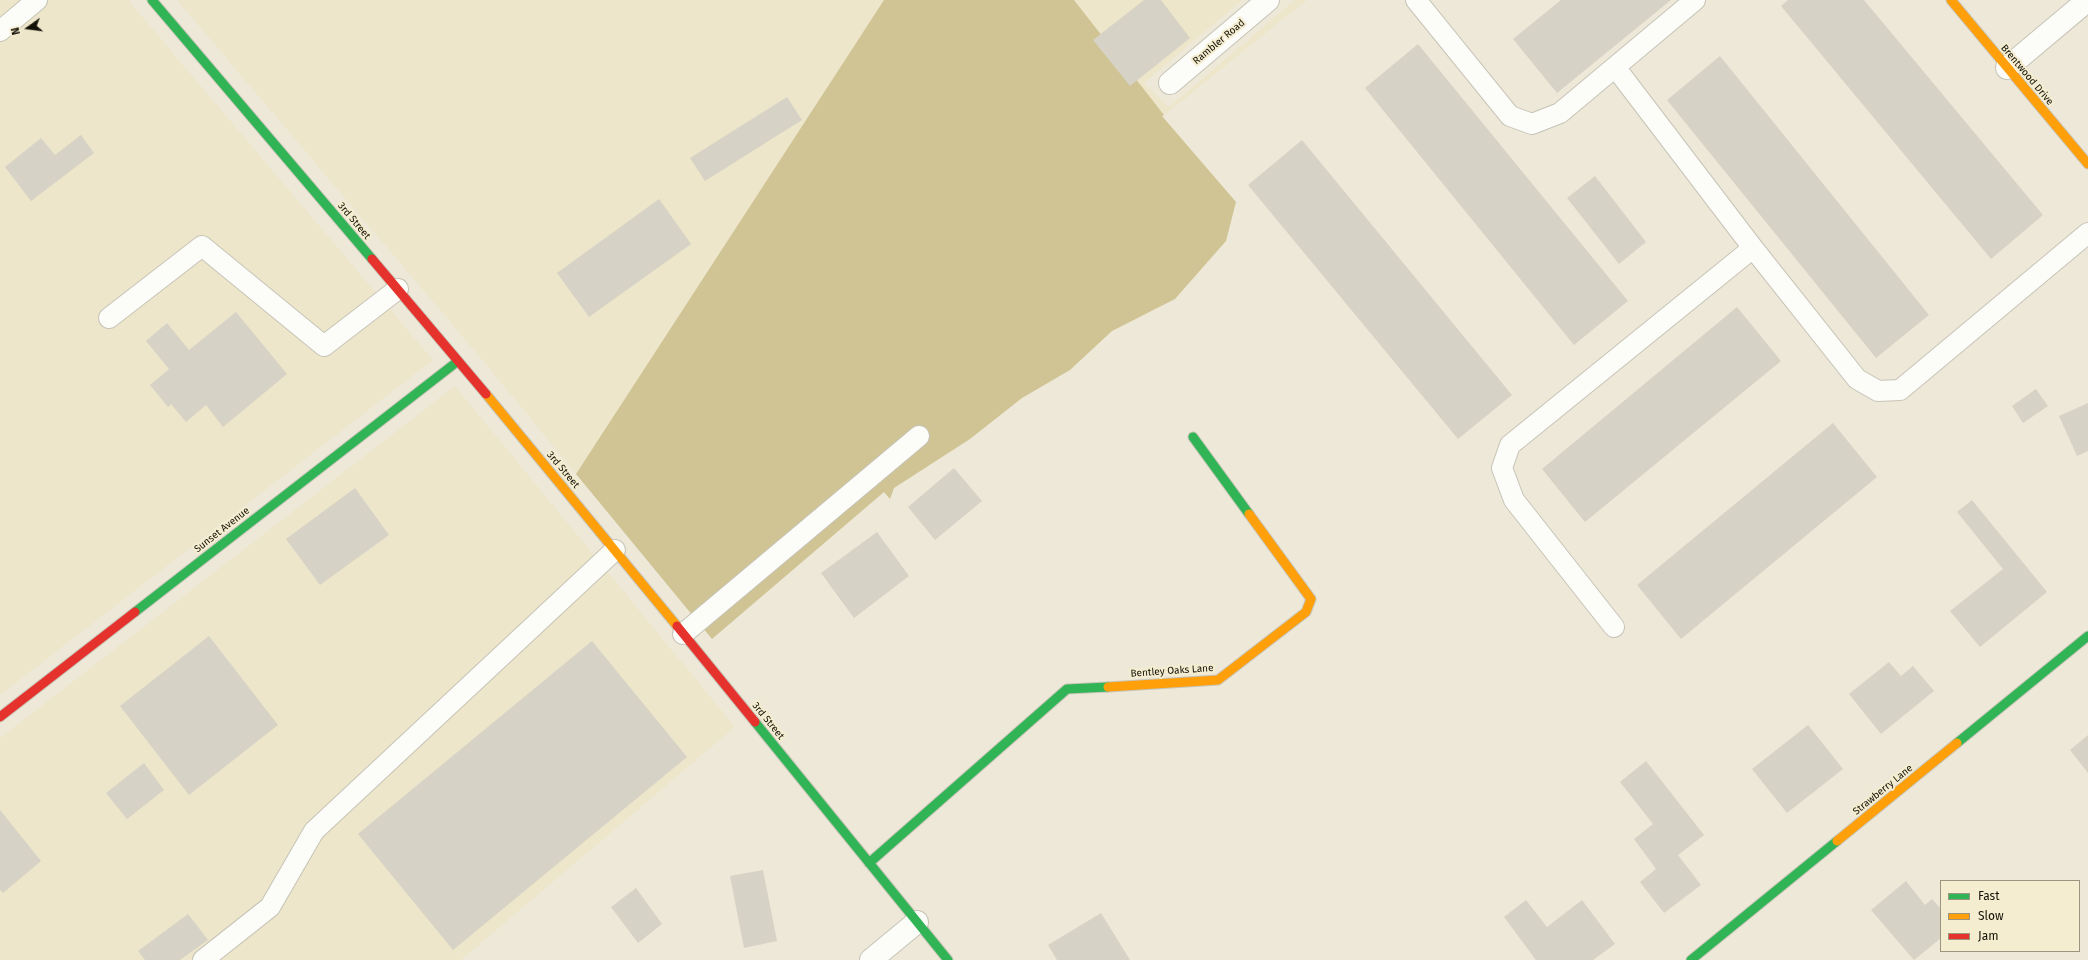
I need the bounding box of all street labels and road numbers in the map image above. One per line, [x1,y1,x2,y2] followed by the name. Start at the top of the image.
[1191,17,1247,67] street label: Rambler Road
[1998,42,2056,108] street label: Brentwood Drive
[335,200,373,242] street label: 3rd Street
[544,449,582,491] street label: 3rd Street
[192,505,252,555] street label: Sunset Avenue
[1130,662,1214,680] street label: Bentley Oaks Lane
[749,700,787,742] street label: 3rd Street
[1851,762,1915,818] street label: Strawberry Lane

